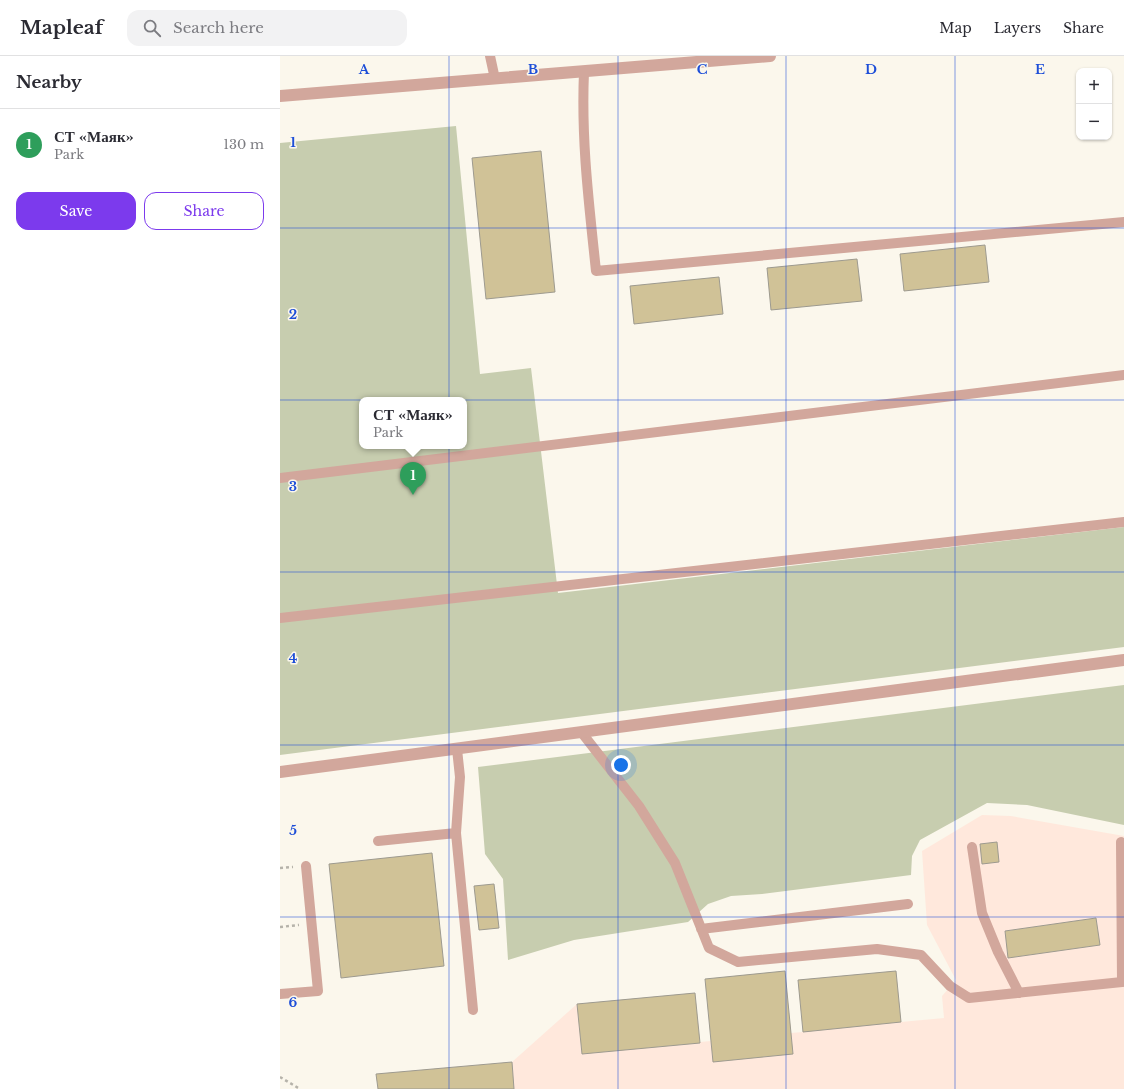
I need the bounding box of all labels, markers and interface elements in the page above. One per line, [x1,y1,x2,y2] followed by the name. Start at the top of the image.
[127,10,407,46] search box
[20,16,103,39] text: Mapleaf
[141,17,163,39] icon: search
[173,18,264,37] text: Search here
[939,19,972,37] text: Map
[994,19,1041,37] text: Layers
[1063,19,1104,37] text: Share
[358,61,370,78] text: A
[528,61,538,78] text: B
[697,61,708,78] text: C
[865,61,877,78] text: D
[1035,61,1045,78] text: E
[1076,68,1112,140] map controls
[1076,68,1112,104] button: +
[16,72,82,93] text: Nearby
[1076,104,1112,140] button: −
[54,127,134,146] text: СТ «Маяк»
[290,134,296,151] text: 1
[26,136,32,153] text: 1
[223,136,264,153] text: 130 m
[54,146,84,163] text: Park
[16,192,136,230] button: Save
[144,192,264,230] button: Share
[289,306,297,323] text: 2
[359,397,467,449] popup
[373,405,453,424] text: СТ «Маяк»
[373,424,403,441] text: Park
[400,462,426,495] pin: 1
[289,478,297,495] text: 3
[289,650,298,667] text: 4
[611,755,631,775] your location
[289,822,297,839] text: 5
[289,994,298,1011] text: 6

